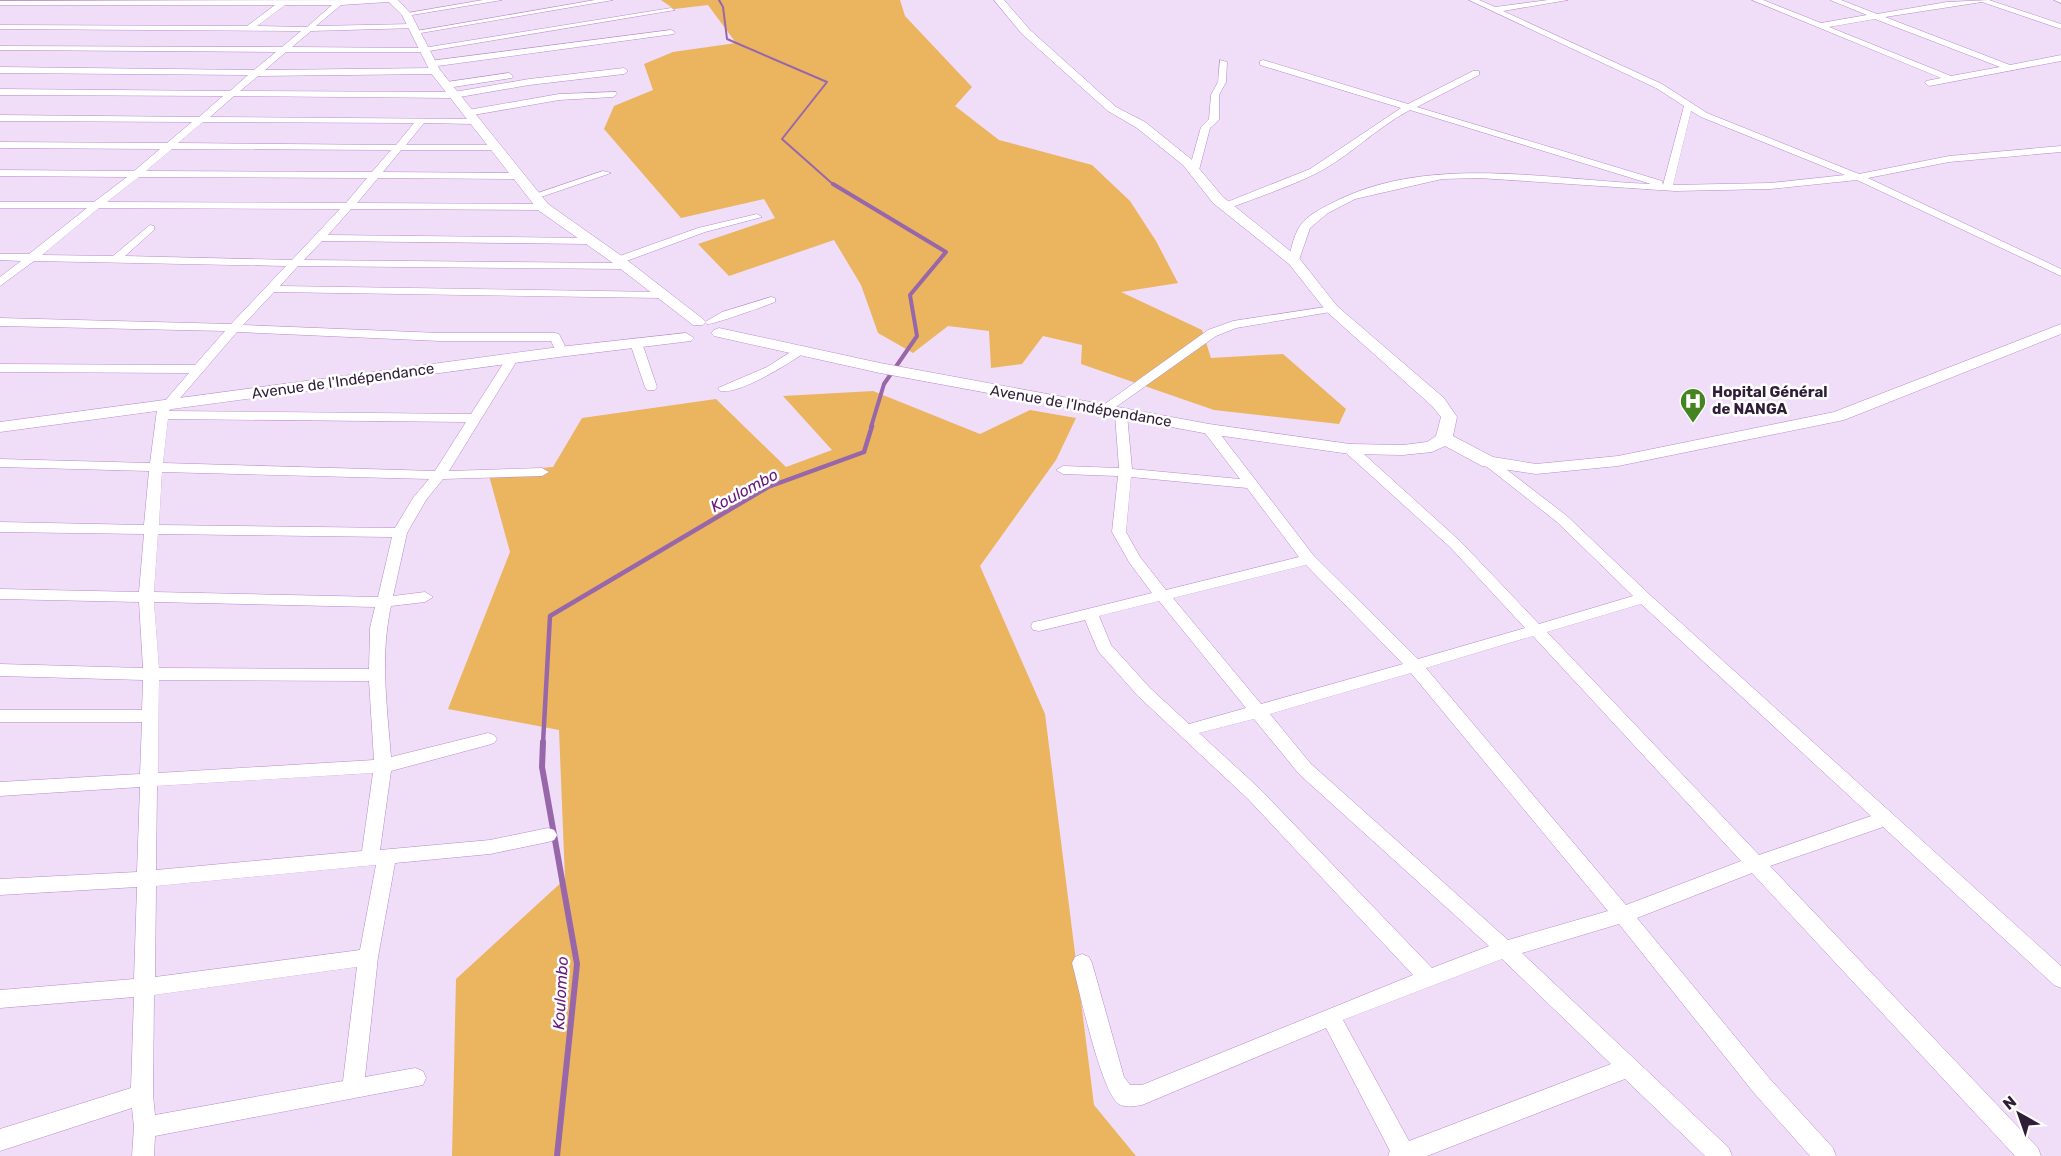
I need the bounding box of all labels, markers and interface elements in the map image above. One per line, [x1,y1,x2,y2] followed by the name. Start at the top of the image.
[251,359,435,403] street label: Avenue de l'Indépendance
[989,381,1173,431] street label: Avenue de l'Indépendance
[1712,383,1828,418] place label: Hopital Général de NANGA
[1678,386,1708,424] hospital icon: Hopital Général de NANGA
[707,465,781,516] water label: Koulombo
[549,956,572,1030] water label: Koulombo
[1989,1084,2049,1144] north arrow
[1999,1092,2020,1114] text: N

